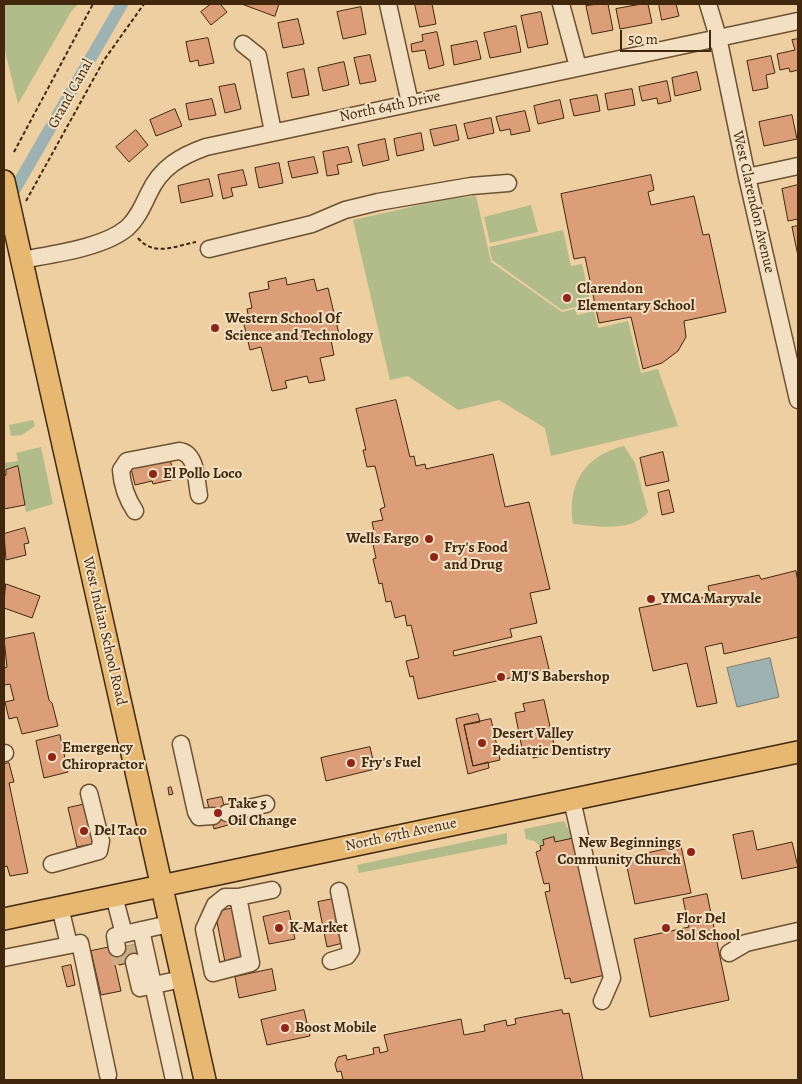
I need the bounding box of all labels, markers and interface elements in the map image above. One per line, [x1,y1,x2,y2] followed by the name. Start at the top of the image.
[622,20,713,52] scale bar
[628,29,658,49] text: 50 m
[45,56,97,132] street label: Grand Canal
[338,87,442,127] street label: North 64th Drive
[728,129,778,275] street label: West Clarendon Avenue
[577,280,695,315] place label: Clarendon Elementary School
[561,292,573,304] marker: Clarendon Elementary School
[225,310,373,345] place label: Western School Of Science and Technology
[209,322,221,334] marker: Western School Of Science and Technology
[163,465,242,483] place label: El Pollo Loco
[147,468,159,480] marker: El Pollo Loco
[346,530,419,548] place label: Wells Fargo
[423,533,435,545] marker: Wells Fargo
[444,539,508,574] place label: Fry's Food and Drug
[428,551,440,563] marker: Fry's Food and Drug
[78,555,130,707] street label: West Indian School Road
[661,590,761,608] place label: YMCA Maryvale
[645,593,657,605] marker: YMCA Maryvale
[511,668,609,686] place label: MJ'S Babershop
[495,671,507,683] marker: MJ'S Babershop
[492,725,611,760] place label: Desert Valley Pediatric Dentistry
[476,737,488,749] marker: Desert Valley Pediatric Dentistry
[62,739,144,774] place label: Emergency Chiropractor
[46,751,58,763] marker: Emergency Chiropractor
[361,754,421,772] place label: Fry's Fuel
[345,757,357,769] marker: Fry's Fuel
[228,795,297,830] place label: Take 5 Oil Change
[212,807,224,819] marker: Take 5 Oil Change
[344,814,458,856] street label: North 67th Avenue
[94,822,147,840] place label: Del Taco
[78,825,90,837] marker: Del Taco
[557,834,681,869] place label: New Beginnings Community Church
[685,846,697,858] marker: New Beginnings Community Church
[676,910,740,945] place label: Flor Del Sol School
[289,919,348,937] place label: K-Market
[273,922,285,934] marker: K-Market
[660,922,672,934] marker: Flor Del Sol School
[295,1019,377,1037] place label: Boost Mobile
[279,1022,291,1034] marker: Boost Mobile

